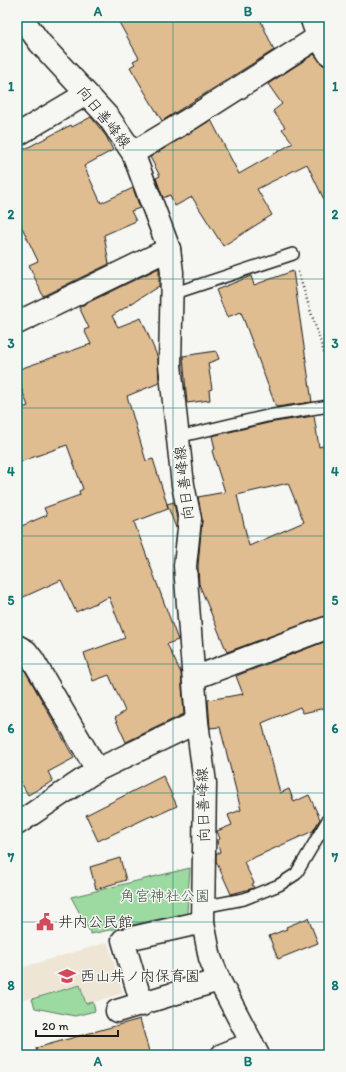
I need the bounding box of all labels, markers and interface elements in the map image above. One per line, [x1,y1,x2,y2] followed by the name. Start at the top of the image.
[93,4,103,19] text: A
[244,4,253,19] text: B
[8,79,14,94] text: 1
[332,79,338,94] text: 1
[73,82,135,152] street label: 向日善峰線
[8,207,15,222] text: 2
[332,207,339,222] text: 2
[7,336,15,351] text: 3
[331,336,339,351] text: 3
[170,445,198,521] street label: 向日善峰線
[7,464,15,479] text: 4
[331,464,339,479] text: 4
[8,593,15,608] text: 5
[332,593,339,608] text: 5
[8,721,15,736] text: 6
[332,721,339,736] text: 6
[193,767,213,843] street label: 向日善峰線
[7,850,15,865] text: 7
[331,850,339,865] text: 7
[120,887,210,905] park label: 角宮神社公園
[35,912,55,932] public building icon: 井内公民館
[58,913,133,931] place label: 井内公民館
[57,966,77,986] school or university icon: 西山井ノ内保育園
[80,967,200,985] place label: 西山井ノ内保育園
[7,978,15,993] text: 8
[331,978,339,993] text: 8
[36,1012,118,1038] scale bar
[42,1019,69,1033] text: 20 m
[93,1054,103,1069] text: A
[244,1054,253,1069] text: B

